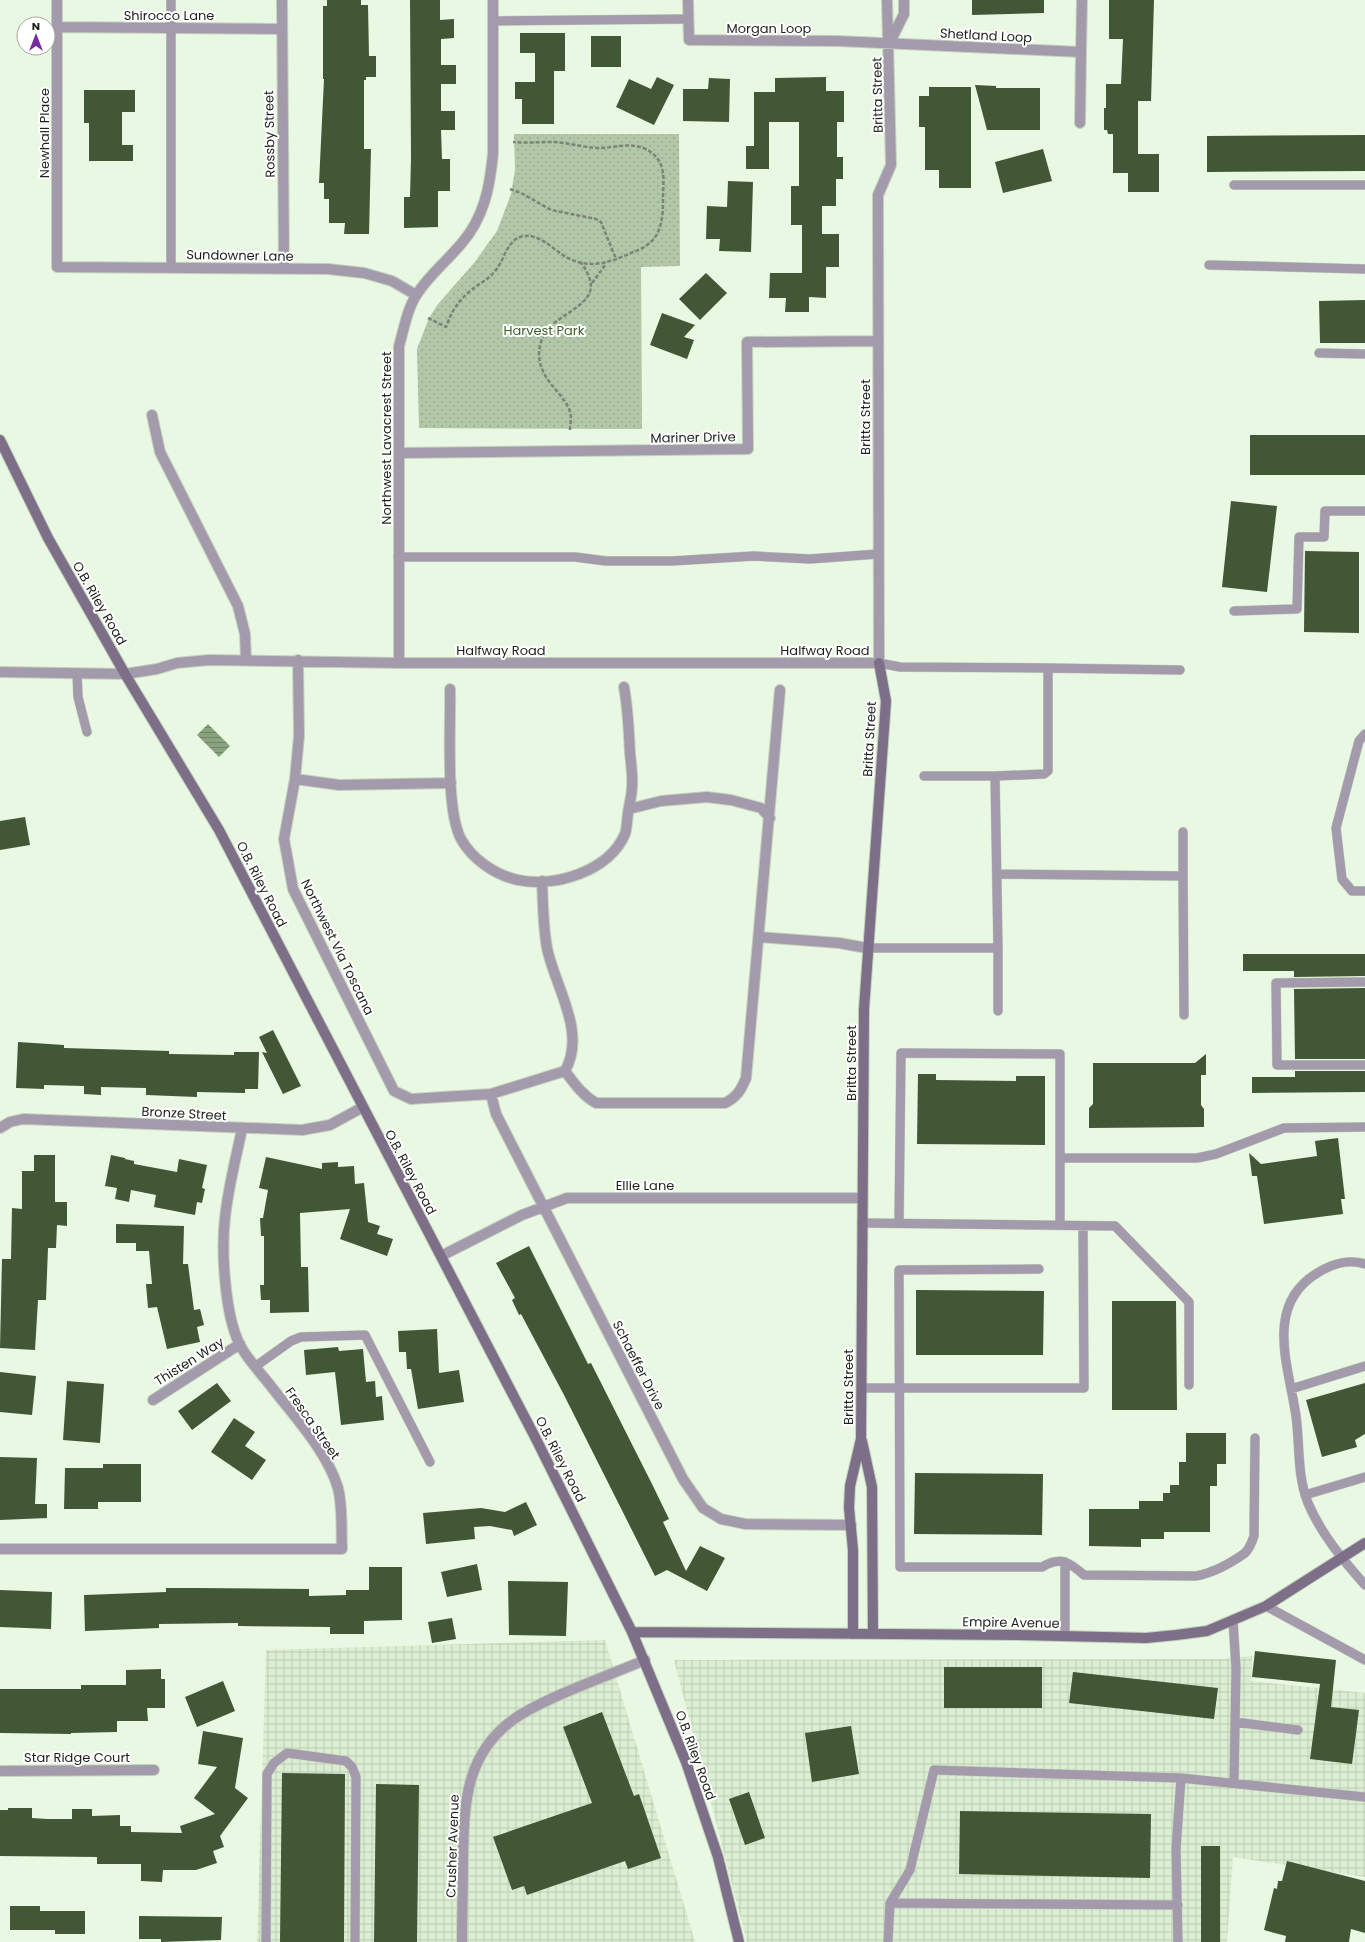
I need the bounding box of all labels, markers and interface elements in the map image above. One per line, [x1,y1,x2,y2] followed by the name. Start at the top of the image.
[124,6,214,25] street label: Shirocco Lane
[16,16,56,56] north arrow
[32,18,40,34] text: N
[727,19,812,38] street label: Morgan Loop
[939,24,1033,47] street label: Shetland Loop
[867,57,888,133] street label: Britta Street
[35,88,54,178] street label: Newhall Place
[259,90,280,178] street label: Rossby Street
[186,245,294,266] street label: Sundowner Lane
[504,321,585,340] park label: Harvest Park
[377,351,396,525] street label: Northwest Lavacrest Street
[856,379,875,455] street label: Britta Street
[650,427,736,448] street label: Mariner Drive
[68,558,131,649] street label: O.B. Riley Road
[456,641,546,660] street label: Halfway Road
[780,641,870,660] street label: Halfway Road
[858,700,881,777] street label: Britta Street
[232,838,291,930] street label: O.B. Riley Road
[296,876,379,1018] street label: Northwest Via Toscana
[842,1025,861,1101] street label: Britta Street
[141,1102,227,1125] street label: Bronze Street
[380,1126,441,1218] street label: O.B. Riley Road
[616,1176,674,1195] street label: Ellie Lane
[608,1317,669,1413] street label: Schaeffer Drive
[151,1332,228,1390] street label: Thisten Way
[839,1349,858,1425] street label: Britta Street
[281,1383,345,1464] street label: Fresca Street
[531,1413,590,1505] street label: O.B. Riley Road
[962,1612,1060,1633] street label: Empire Avenue
[671,1708,721,1803] street label: O.B. Riley Road
[24,1748,130,1767] street label: Star Ridge Court
[441,1794,464,1898] street label: Crusher Avenue

